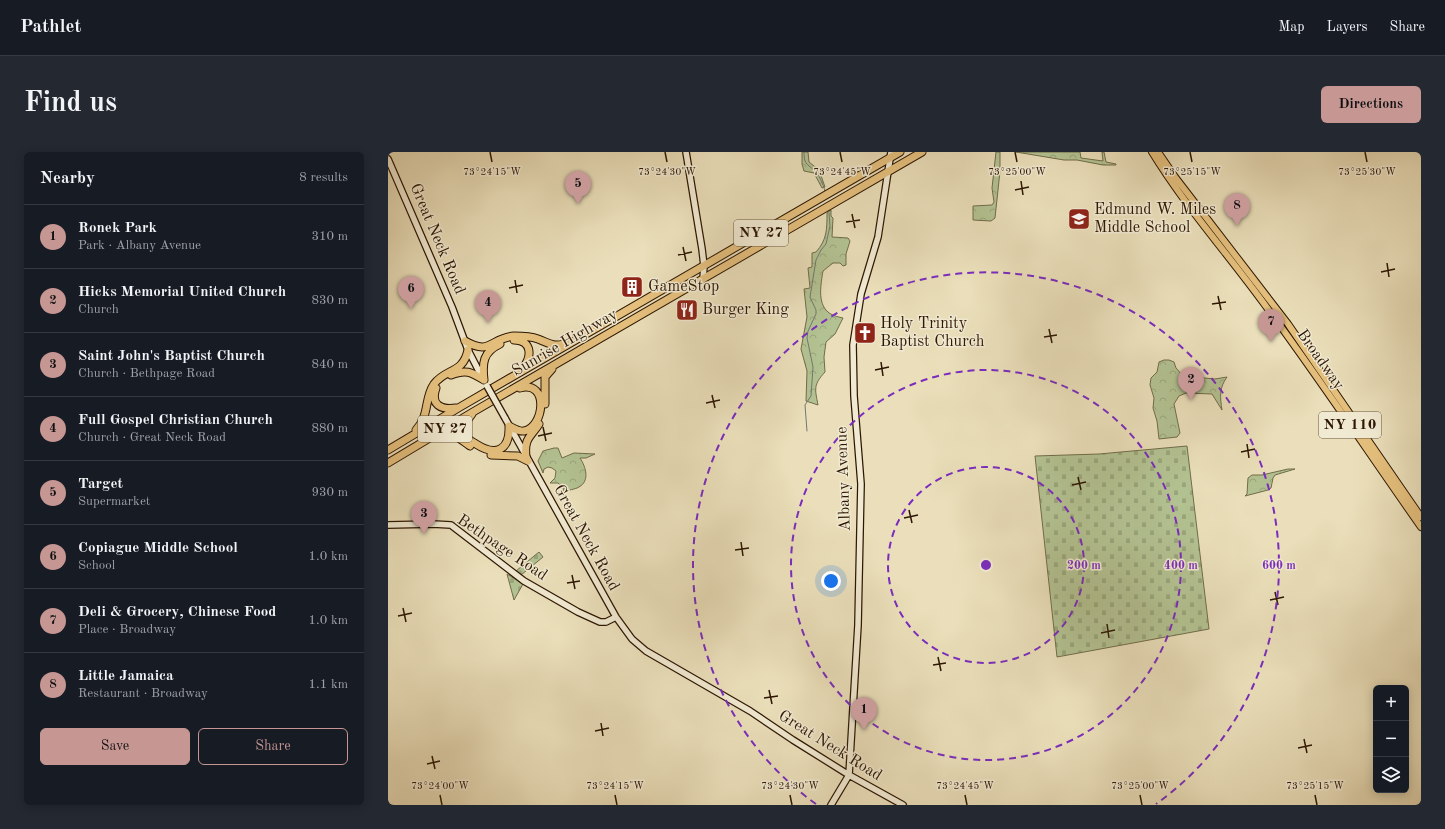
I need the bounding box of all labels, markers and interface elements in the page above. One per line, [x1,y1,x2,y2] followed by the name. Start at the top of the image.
[20,18,81,37] text: Pathlet
[1279,20,1305,34] text: Map
[1327,20,1368,34] text: Layers
[1390,20,1425,34] text: Share
[1321,86,1421,123] button: Directions
[24,90,117,118] text: Find us
[463,167,521,177] text: 73°24'15"W
[638,167,696,177] text: 73°24'30"W
[813,167,871,177] text: 73°24'45"W
[988,167,1046,177] text: 73°25'00"W
[1163,167,1221,177] text: 73°25'15"W
[1338,167,1396,177] text: 73°25'30"W
[40,170,95,187] text: Nearby
[299,171,348,184] text: 8 results
[565,171,591,204] pin: 5
[406,181,468,297] street label: Great Neck Road
[1224,193,1250,226] pin: 8
[1094,202,1216,236] place label: Edmund W. Miles Middle School
[1066,206,1092,232] school or university icon: Edmund W. Miles Middle School
[734,220,788,246] road number: NY 27
[78,221,157,236] text: Ronek Park
[49,230,57,243] text: 1
[311,230,348,243] text: 310 m
[78,239,201,252] text: Park · Albany Avenue
[619,274,645,300] building icon: GameStop
[398,276,424,309] pin: 6
[648,279,719,295] place label: GameStop
[78,285,286,300] text: Hicks Memorial United Church
[475,290,501,323] pin: 4
[49,294,57,307] text: 2
[311,294,348,307] text: 830 m
[674,297,700,323] restaurant icon: Burger King
[702,302,789,318] place label: Burger King
[78,303,119,316] text: Church
[509,306,621,380] street label: Sunrise Highway
[1258,309,1284,342] pin: 7
[880,316,985,350] place label: Holy Trinity Baptist Church
[852,320,878,346] church icon: Holy Trinity Baptist Church
[1293,327,1347,394] street label: Broadway
[78,349,265,364] text: Saint John's Baptist Church
[49,358,57,371] text: 3
[311,358,348,371] text: 840 m
[78,367,215,380] text: Church · Bethpage Road
[1178,367,1204,400] pin: 2
[1319,412,1381,438] road number: NY 110
[78,413,273,428] text: Full Gospel Christian Church
[418,416,472,442] road number: NY 27
[49,422,57,435] text: 4
[311,422,348,435] text: 880 m
[834,426,854,532] street label: Albany Avenue
[78,431,226,444] text: Church · Great Neck Road
[78,477,123,492] text: Target
[550,482,622,594] street label: Great Neck Road
[49,486,57,499] text: 5
[311,486,348,499] text: 930 m
[78,495,150,508] text: Supermarket
[411,501,437,534] pin: 3
[454,512,550,584] street label: Bethpage Road
[78,541,238,556] text: Copiague Middle School
[49,550,57,563] text: 6
[309,550,348,563] text: 1.0 km
[979,558,993,572] centre of rings
[78,559,115,572] text: School
[1067,560,1101,572] text: 200 m
[1164,560,1198,572] text: 400 m
[1262,560,1296,572] text: 600 m
[821,571,841,591] your location
[78,605,276,620] text: Deli & Grocery, Chinese Food
[49,614,57,627] text: 7
[309,614,348,627] text: 1.0 km
[78,623,176,636] text: Place · Broadway
[78,669,174,684] text: Little Jamaica
[49,678,57,691] text: 8
[309,678,348,691] text: 1.1 km
[1373,685,1409,793] map controls
[1373,685,1409,721] button: +
[78,687,208,700] text: Restaurant · Broadway
[851,697,877,730] pin: 1
[776,708,884,784] street label: Great Neck Road
[1373,721,1409,757] button: −
[40,728,190,765] button: Save
[198,728,348,765] button: Share
[1373,757,1409,793] button: layers
[411,781,469,791] text: 73°24'00"W
[586,781,644,791] text: 73°24'15"W
[761,781,819,791] text: 73°24'30"W
[936,781,994,791] text: 73°24'45"W
[1111,781,1169,791] text: 73°25'00"W
[1286,781,1344,791] text: 73°25'15"W

